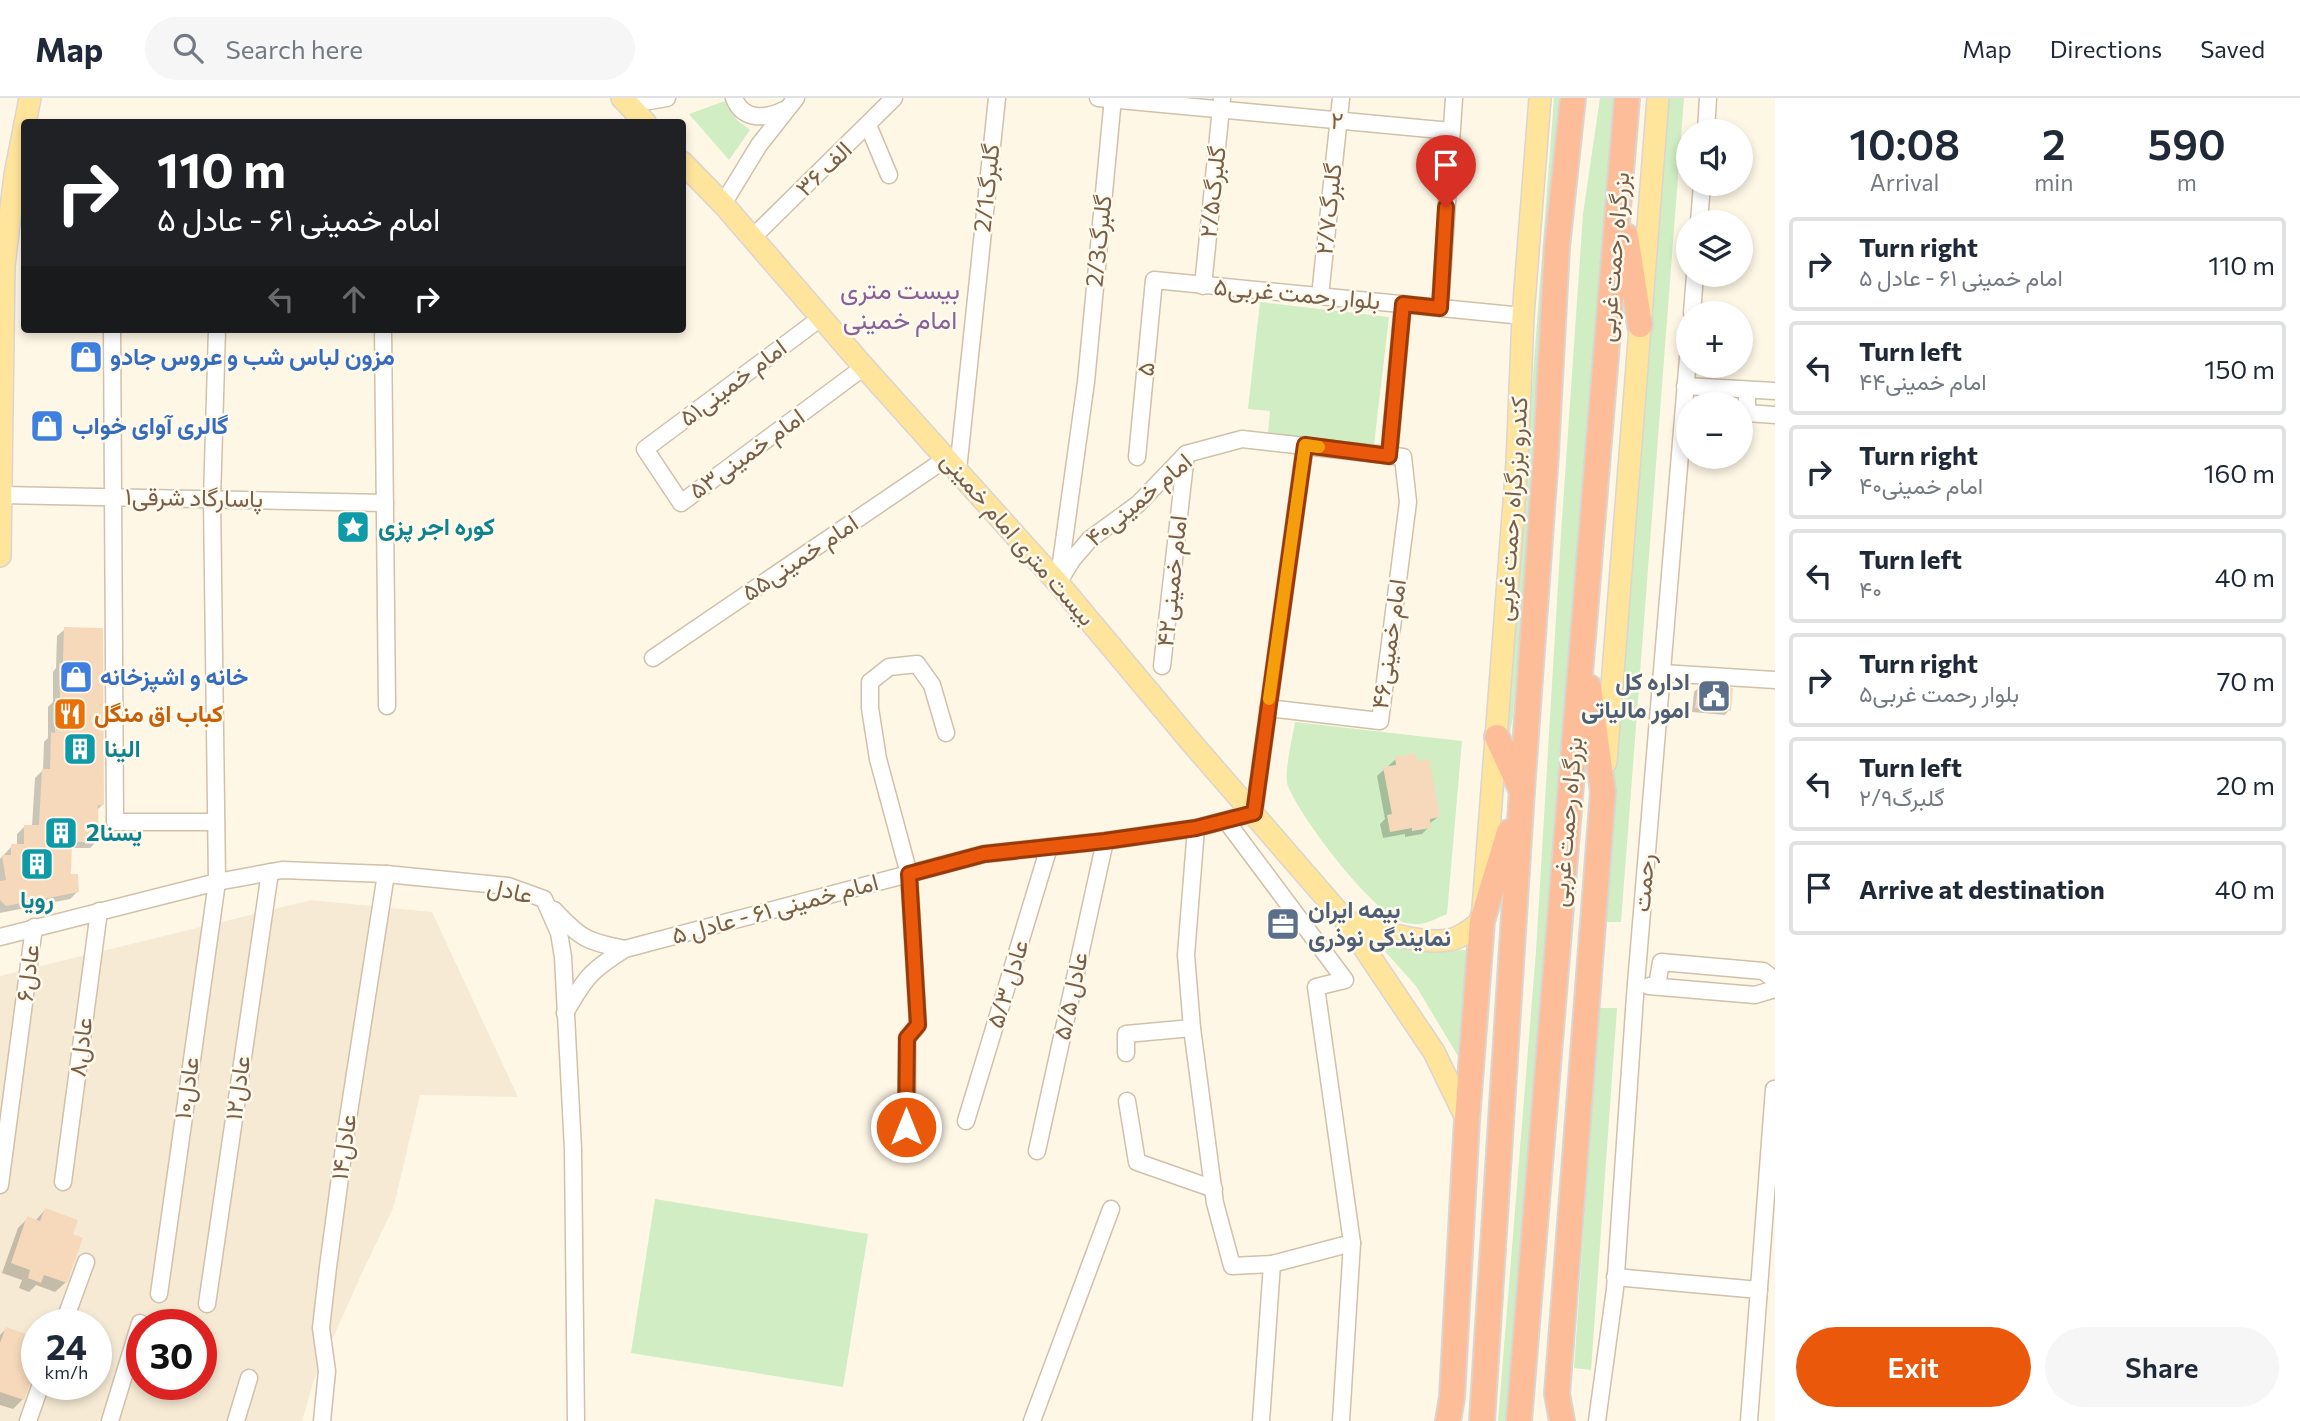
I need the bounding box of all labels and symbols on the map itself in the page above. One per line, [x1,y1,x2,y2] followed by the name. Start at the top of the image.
[1330,105,1345,134] street label: ۲
[789,134,857,202] street label: ۳۶ الف
[1416,135,1476,207] pin
[966,142,1007,234] street label: 2/1گلبرگ
[1192,145,1233,239] street label: گلبرگ۲/۵
[1308,162,1349,256] street label: گلبرگ۲/۷
[1591,171,1636,343] street label: بزرگراه رحمت غربی
[1078,193,1119,288] street label: 2/3گلبرگ
[1212,271,1382,316] street label: بلوار رحمت غربی۵
[840,273,960,337] district label: بیست متری امام خمینی
[673,332,793,434] street label: امام خمینی۵۱
[67,338,105,376] shop icon: مزون لباس شب و عروس جادو
[110,341,395,372] place label: مزون لباس شب و عروس جادو
[1129,360,1160,377] street label: ۵
[1488,395,1535,622] street label: کندرو بزرگراه رحمت غربی
[683,401,811,507] street label: امام خمینی۵۳
[28,407,66,445] shop icon: گالری آوای خواب
[72,410,229,441] place label: گالری آوای خواب
[933,445,1103,633] street label: بیست متری امام خمینی
[1079,446,1199,554] street label: امام خمینی۴۰
[125,481,263,515] street label: پاسارگاد شرقی۱
[735,507,865,609] street label: امام خمینی۵۵
[334,508,372,546] place icon: کوره اجر پزی
[378,511,495,543] place label: کوره اجر پزی
[1149,514,1195,648] street label: امام خمینی۴۲
[1364,577,1414,711] street label: امام خمینی۴۶
[57,658,95,696] shop icon: خانه و اشپزخانه
[100,661,248,693] place label: خانه و اشپزخانه
[1581,666,1690,725] place label: اداره کل امور مالیاتی
[1695,677,1733,715] public building icon: اداره کل امور مالیاتی
[51,695,89,733] restaurant icon: کباب اق منگل
[94,698,224,728] place label: کباب اق منگل
[61,730,99,768] building icon: الینا
[104,733,141,763] place label: الینا
[1544,736,1589,908] street label: بزرگراه رحمت غربی
[42,814,80,852] building icon: یسنا2
[86,817,142,847] place label: یسنا2
[18,845,56,883] building icon: رویا
[1626,852,1661,913] street label: رحمت
[668,866,882,952] street label: امام خمینی ۶۱ - عادل ۵
[485,870,536,910] street label: عادل
[20,884,54,915] place label: رویا
[1308,894,1451,953] place label: بیمه ایران نمایندگی نوذری
[1264,905,1302,943] office icon: بیمه ایران نمایندگی نوذری
[979,936,1035,1032] street label: عادل ۵/۳
[9,943,45,1003] street label: عادل۶
[1046,949,1094,1043] street label: عادل ۵/۵
[61,1015,99,1078] street label: ۸عادل
[218,1054,256,1122] street label: عادل۱۲
[167,1055,205,1121] street label: عادل۱۰
[869,1090,943,1164] position arrow
[324,1112,362,1182] street label: عادل۱۴
[126,1309,217,1400] speed limit sign: 30

